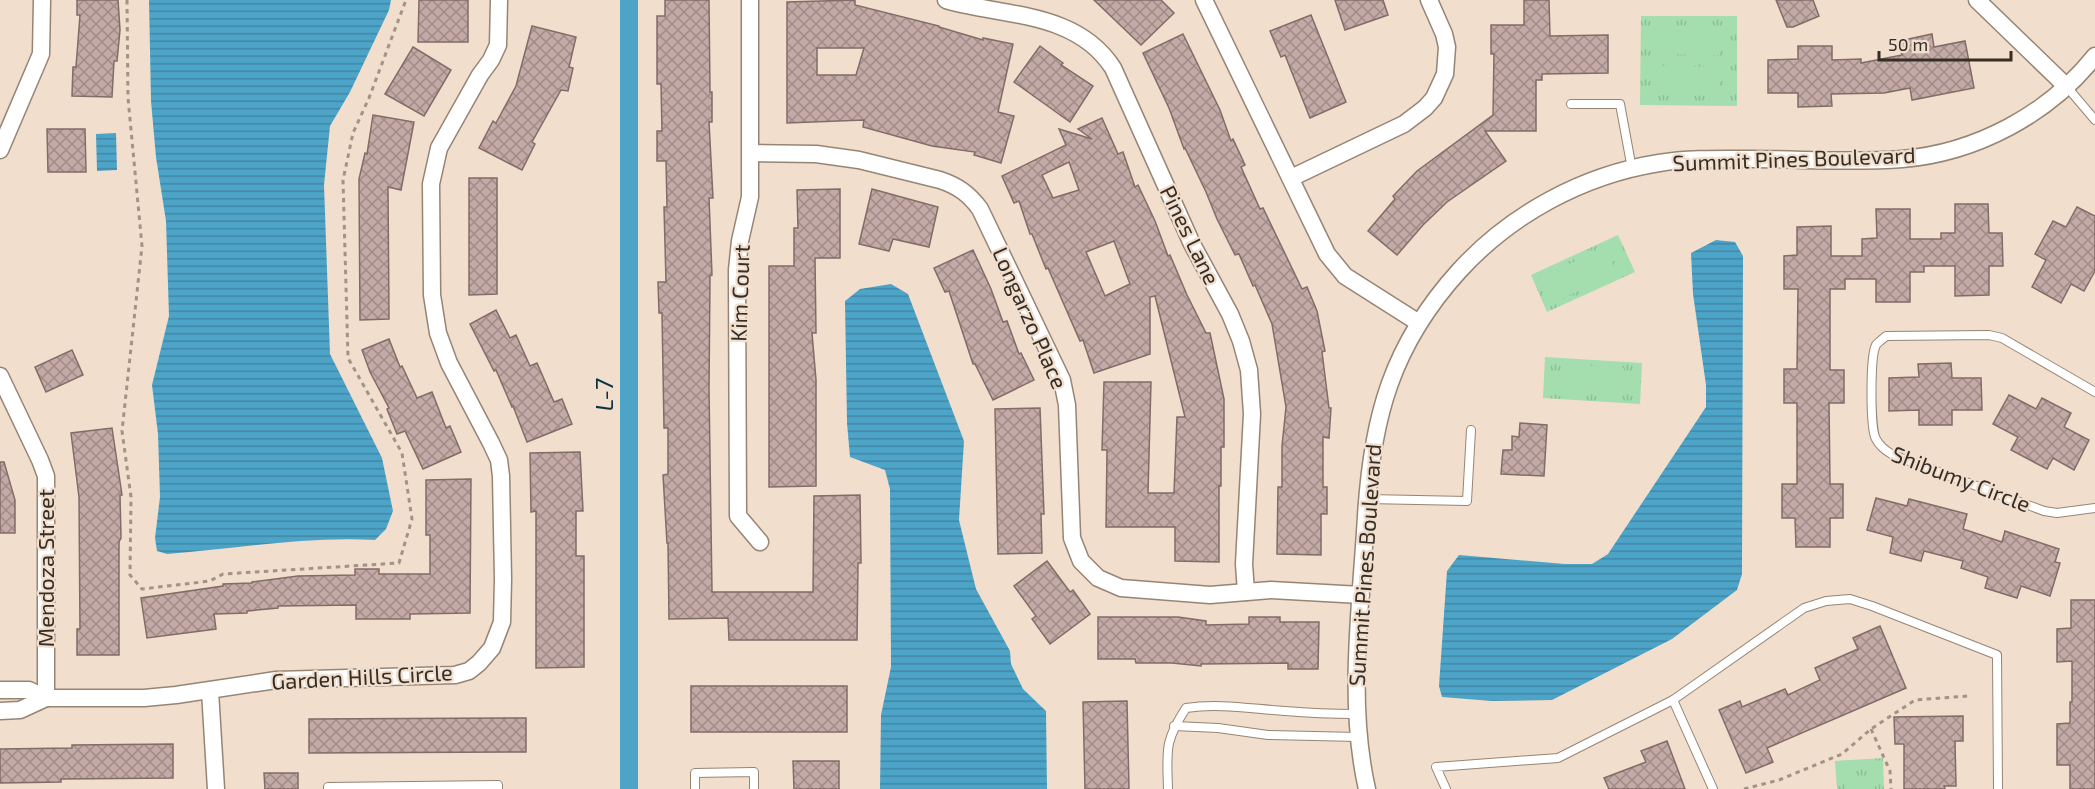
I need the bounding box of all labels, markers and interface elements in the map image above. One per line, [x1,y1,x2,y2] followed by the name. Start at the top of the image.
[1879,24,2011,62] scale bar
[1888,33,1928,55] text: 50 m
[1672,141,1916,175] street label: Summit Pines Boulevard
[1156,181,1226,288] street label: Pines Lane
[988,243,1074,392] street label: Longarzo Place
[724,244,754,342] street label: Kim Court
[589,378,618,411] water label: L-7
[1888,440,2034,516] street label: Shibumy Circle
[1343,443,1385,687] street label: Summit Pines Boulevard
[32,489,58,647] street label: Mendoza Street
[271,658,453,694] street label: Garden Hills Circle

